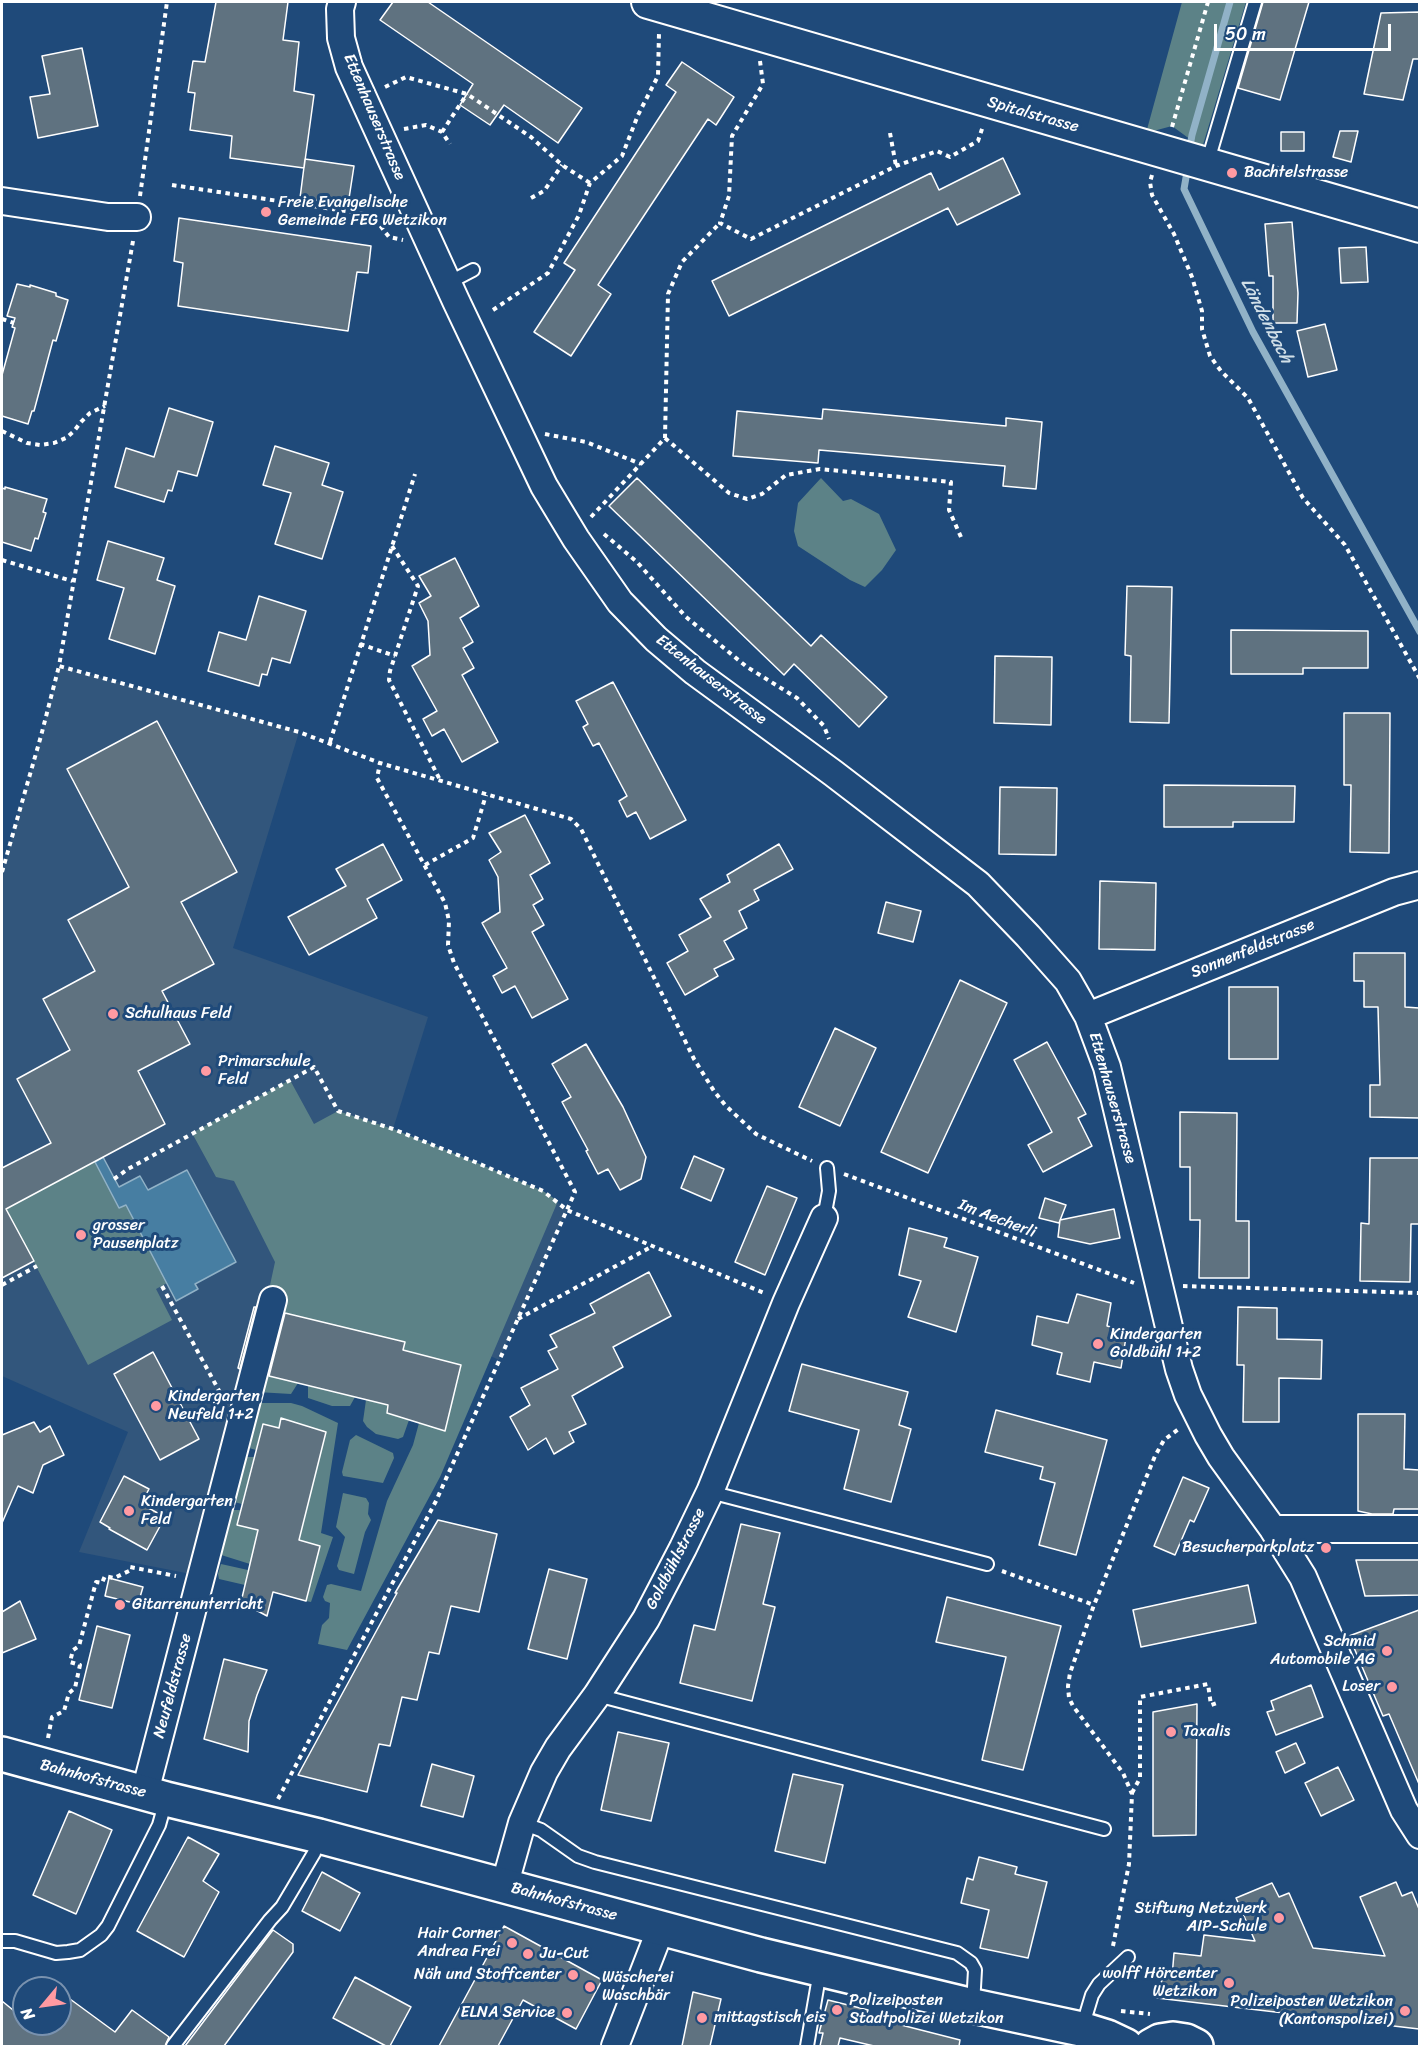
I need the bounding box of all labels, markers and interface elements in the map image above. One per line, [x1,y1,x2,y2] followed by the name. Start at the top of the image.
[1217,12,1394,50] scale bar
[1225,18,1266,50] text: 50 m
[339,51,409,183] street label: Ettenhauserstrasse
[985,93,1081,137] street label: Spitalstrasse
[1244,163,1348,183] place label: Bachtelstrasse
[1225,166,1239,180] marker: Bachtelstrasse
[278,193,447,231] place label: Freie Evangelische Gemeinde FEG Wetzikon
[259,205,273,219] marker: Freie Evangelische Gemeinde FEG Wetzikon
[1235,275,1297,367] water label: Ländenbach
[652,631,770,729] street label: Ettenhauserstrasse
[1188,915,1318,983] street label: Sonnenfeldstrasse
[125,1004,231,1024] place label: Schulhaus Feld
[106,1007,120,1021] marker: Schulhaus Feld
[1084,1030,1140,1166] street label: Ettenhauserstrasse
[218,1052,311,1090] place label: Primarschule Feld
[199,1064,213,1078] marker: Primarschule Feld
[955,1195,1039,1243] street label: Im Aecherli
[93,1216,179,1254] place label: grosser Pausenplatz
[74,1228,88,1242] marker: grosser Pausenplatz
[1110,1325,1202,1363] place label: Kindergarten Goldbühl 1+2
[1091,1337,1105,1351] marker: Kindergarten Goldbühl 1+2
[168,1387,260,1425] place label: Kindergarten Neufeld 1+2
[149,1399,163,1413] marker: Kindergarten Neufeld 1+2
[141,1492,233,1530] place label: Kindergarten Feld
[122,1504,136,1518] marker: Kindergarten Feld
[642,1505,710,1613] street label: Goldbühlstrasse
[1182,1538,1314,1558] place label: Besucherparkplatz
[1319,1541,1333,1555] marker: Besucherparkplatz
[132,1595,264,1615] place label: Gitarrenunterricht
[113,1598,127,1612] marker: Gitarrenunterricht
[150,1632,196,1740] street label: Neufeldstrasse
[1270,1632,1375,1670] place label: Schmid Automobile AG
[1380,1644,1394,1658] marker: Schmid Automobile AG
[1342,1677,1380,1697] place label: Loser
[1385,1680,1399,1694] marker: Loser
[1183,1722,1230,1742] place label: Taxalis
[1164,1725,1178,1739] marker: Taxalis
[38,1756,148,1802] street label: Bahnhofstrasse
[509,1879,619,1925] street label: Bahnhofstrasse
[1134,1899,1267,1937] place label: Stiftung Netzwerk AIP-Schule
[1272,1911,1286,1925] marker: Stiftung Netzwerk AIP-Schule
[417,1924,500,1962] place label: Hair Corner Andrea Frei
[505,1936,519,1950] marker: Hair Corner Andrea Frei
[540,1944,589,1964] place label: Ju-Cut
[521,1947,535,1961] marker: Ju-Cut
[1102,1964,1217,2002] place label: wolff Hörcenter Wetzikon
[414,1965,561,1985] place label: Näh und Stoffcenter
[566,1968,580,1982] marker: Näh und Stoffcenter
[602,1968,674,2006] place label: Wäscherei Waschbär
[12,1976,72,2036] north arrow
[1222,1976,1236,1990] marker: wolff Hörcenter Wetzikon
[583,1980,597,1994] marker: Wäscherei Waschbär
[849,1991,1004,2029] place label: Polizeiposten Stadtpolizei Wetzikon
[1230,1992,1393,2030] place label: Polizeiposten Wetzikon (Kantonspolizei)
[12,2002,43,2026] text: N
[461,2003,555,2023] place label: ELNA Service
[830,2003,844,2017] marker: Polizeiposten Stadtpolizei Wetzikon
[1398,2004,1412,2018] marker: Polizeiposten Wetzikon (Kantonspolizei)
[560,2006,574,2020] marker: ELNA Service
[714,2008,826,2028] place label: mittagstisch eis
[695,2011,709,2025] marker: mittagstisch eis

